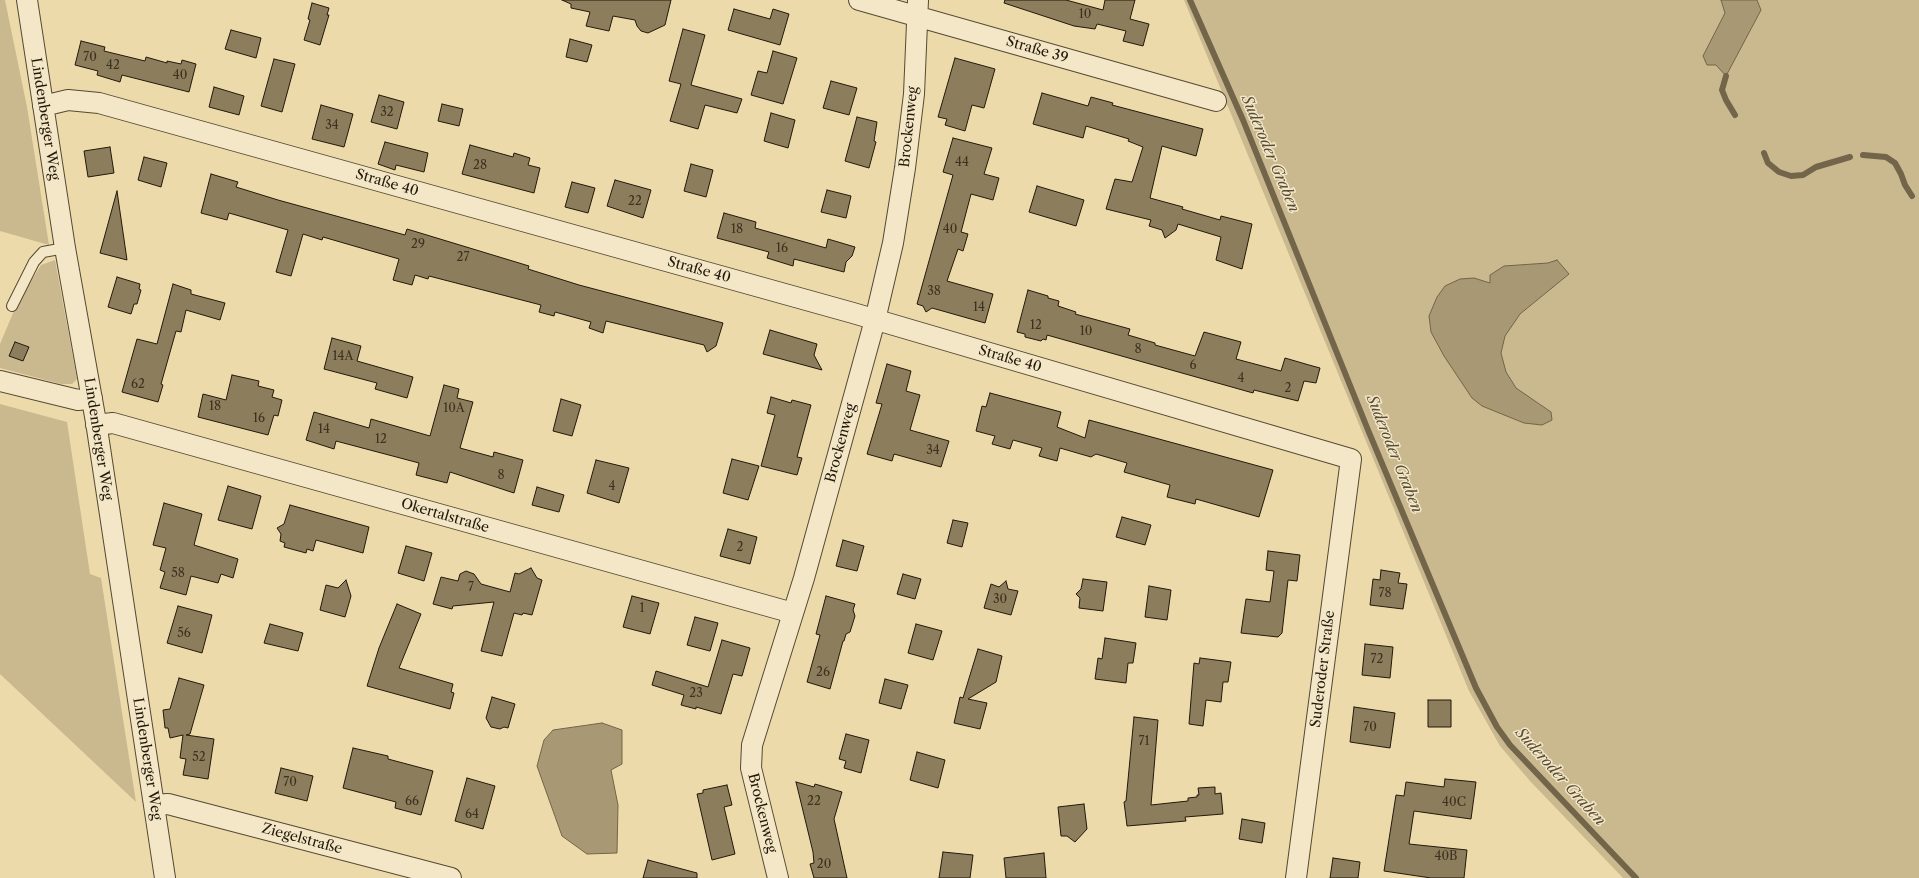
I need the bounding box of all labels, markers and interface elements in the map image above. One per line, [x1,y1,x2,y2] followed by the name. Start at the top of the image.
[1079,8,1091,22] house number: 10
[1004,33,1070,67] street label: Straße 39
[83,51,97,65] house number: 70
[27,57,63,181] street label: Lindenberger Weg
[106,59,120,73] house number: 42
[173,69,187,83] house number: 40
[896,86,922,168] street label: Brockenweg
[1237,93,1303,215] water label: Suderoder Graben
[380,106,394,120] house number: 32
[325,119,339,133] house number: 34
[955,156,969,170] house number: 44
[473,159,487,173] house number: 28
[354,166,420,200] street label: Straße 40
[628,195,642,209] house number: 22
[731,223,743,237] house number: 18
[943,223,957,237] house number: 40
[411,238,425,252] house number: 29
[776,242,788,256] house number: 16
[457,251,469,265] house number: 27
[666,253,732,287] street label: Straße 40
[927,285,941,299] house number: 38
[973,301,985,315] house number: 14
[1030,319,1042,333] house number: 12
[1080,325,1092,339] house number: 10
[977,342,1043,376] street label: Straße 40
[1134,343,1142,357] house number: 8
[333,350,353,364] house number: 14A
[1189,359,1197,373] house number: 6
[1238,372,1244,386] house number: 4
[80,377,116,501] street label: Lindenberger Weg
[131,378,145,392] house number: 62
[1285,382,1291,396] house number: 2
[1362,392,1426,516] water label: Suderoder Graben
[209,400,221,414] house number: 18
[822,401,860,485] street label: Brockenweg
[443,402,465,416] house number: 10A
[253,412,265,426] house number: 16
[318,423,330,437] house number: 14
[375,433,387,447] house number: 12
[926,444,940,458] house number: 34
[497,469,505,483] house number: 8
[609,480,615,494] house number: 4
[399,495,491,537] street label: Okertalstraße
[737,541,743,555] house number: 2
[171,567,185,581] house number: 58
[468,581,474,595] house number: 7
[1378,587,1392,601] house number: 78
[993,593,1007,607] house number: 30
[639,602,645,616] house number: 1
[1307,610,1339,728] street label: Suderoder Straße
[177,627,191,641] house number: 56
[1371,653,1383,667] house number: 72
[816,666,830,680] house number: 26
[689,687,703,701] house number: 23
[129,697,165,821] street label: Lindenberger Weg
[1363,721,1377,735] house number: 70
[1511,724,1609,830] water label: Suderoder Graben
[1139,735,1149,749] house number: 71
[192,751,206,765] house number: 52
[744,771,780,855] street label: Brockenweg
[283,776,297,790] house number: 70
[405,795,419,809] house number: 66
[807,795,821,809] house number: 22
[1442,796,1466,810] house number: 40C
[465,808,479,822] house number: 64
[260,820,344,858] street label: Ziegelstraße
[1435,850,1457,864] house number: 40B
[817,858,831,872] house number: 20

